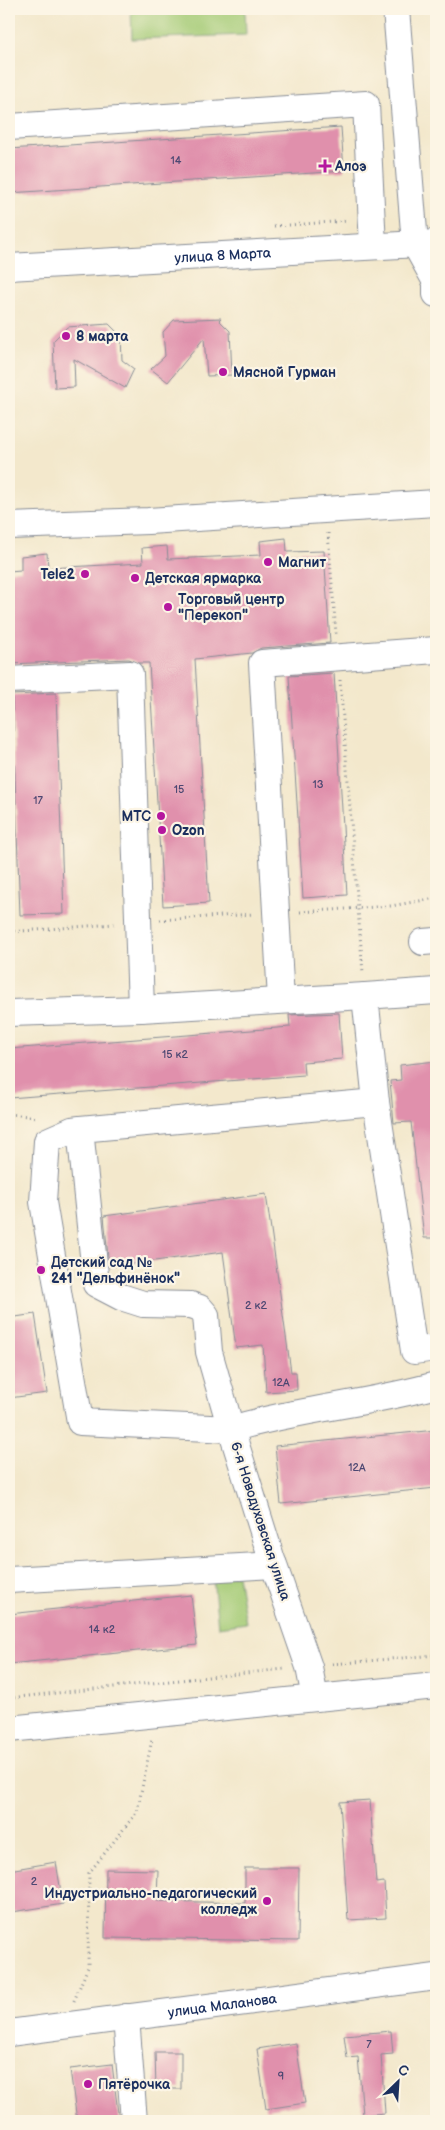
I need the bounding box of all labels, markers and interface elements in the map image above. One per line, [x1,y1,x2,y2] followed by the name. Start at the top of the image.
[171,154,182,167] house number: 14
[334,158,367,175] place label: Алоэ
[319,160,331,172] marker: Алоэ
[174,244,272,267] street label: улица 8 Марта
[76,328,129,345] place label: 8 марта
[60,330,72,342] marker: 8 марта
[233,364,336,381] place label: Мясной Гурман
[217,366,229,378] marker: Мясной Гурман
[278,554,326,571] place label: Магнит
[262,556,274,568] marker: Магнит
[41,566,76,583] place label: Tele2
[79,568,91,580] marker: Tele2
[145,570,262,587] place label: Детская ярмарка
[129,572,141,584] marker: Детская ярмарка
[178,591,285,624] place label: Торговый центр "Перекоп"
[162,601,174,613] marker: Торговый центр "Перекоп"
[312,778,324,791] house number: 13
[174,783,184,796] house number: 15
[33,794,43,807] house number: 17
[122,808,151,825] place label: МТС
[155,810,167,822] marker: МТС
[172,822,205,839] place label: Ozon
[156,824,168,836] marker: Ozon
[162,1048,188,1061] house number: 15 к2
[51,1254,180,1287] place label: Детский сад № 241 "Дельфинёнок"
[35,1264,47,1276] marker: Детский сад № 241 "Дельфинёнок"
[245,1299,267,1312] house number: 2 к2
[272,1376,290,1389] house number: 12А
[227,1440,294,1603] street label: 6-я Новодуховская улица
[348,1461,366,1474] house number: 12А
[89,1623,116,1636] house number: 14 к2
[31,1875,38,1888] house number: 2
[44,1885,257,1918] place label: Индустриально-педагогический колледж
[261,1895,273,1907] marker: Индустриально-педагогический колледж
[167,1990,278,2021] street label: улица Маланова
[366,2038,372,2051] house number: 7
[372,2058,422,2108] north arrow
[395,2061,412,2081] text: С
[278,2070,284,2083] house number: 9
[98,2076,171,2093] place label: Пятёрочка
[82,2078,94,2090] marker: Пятёрочка

